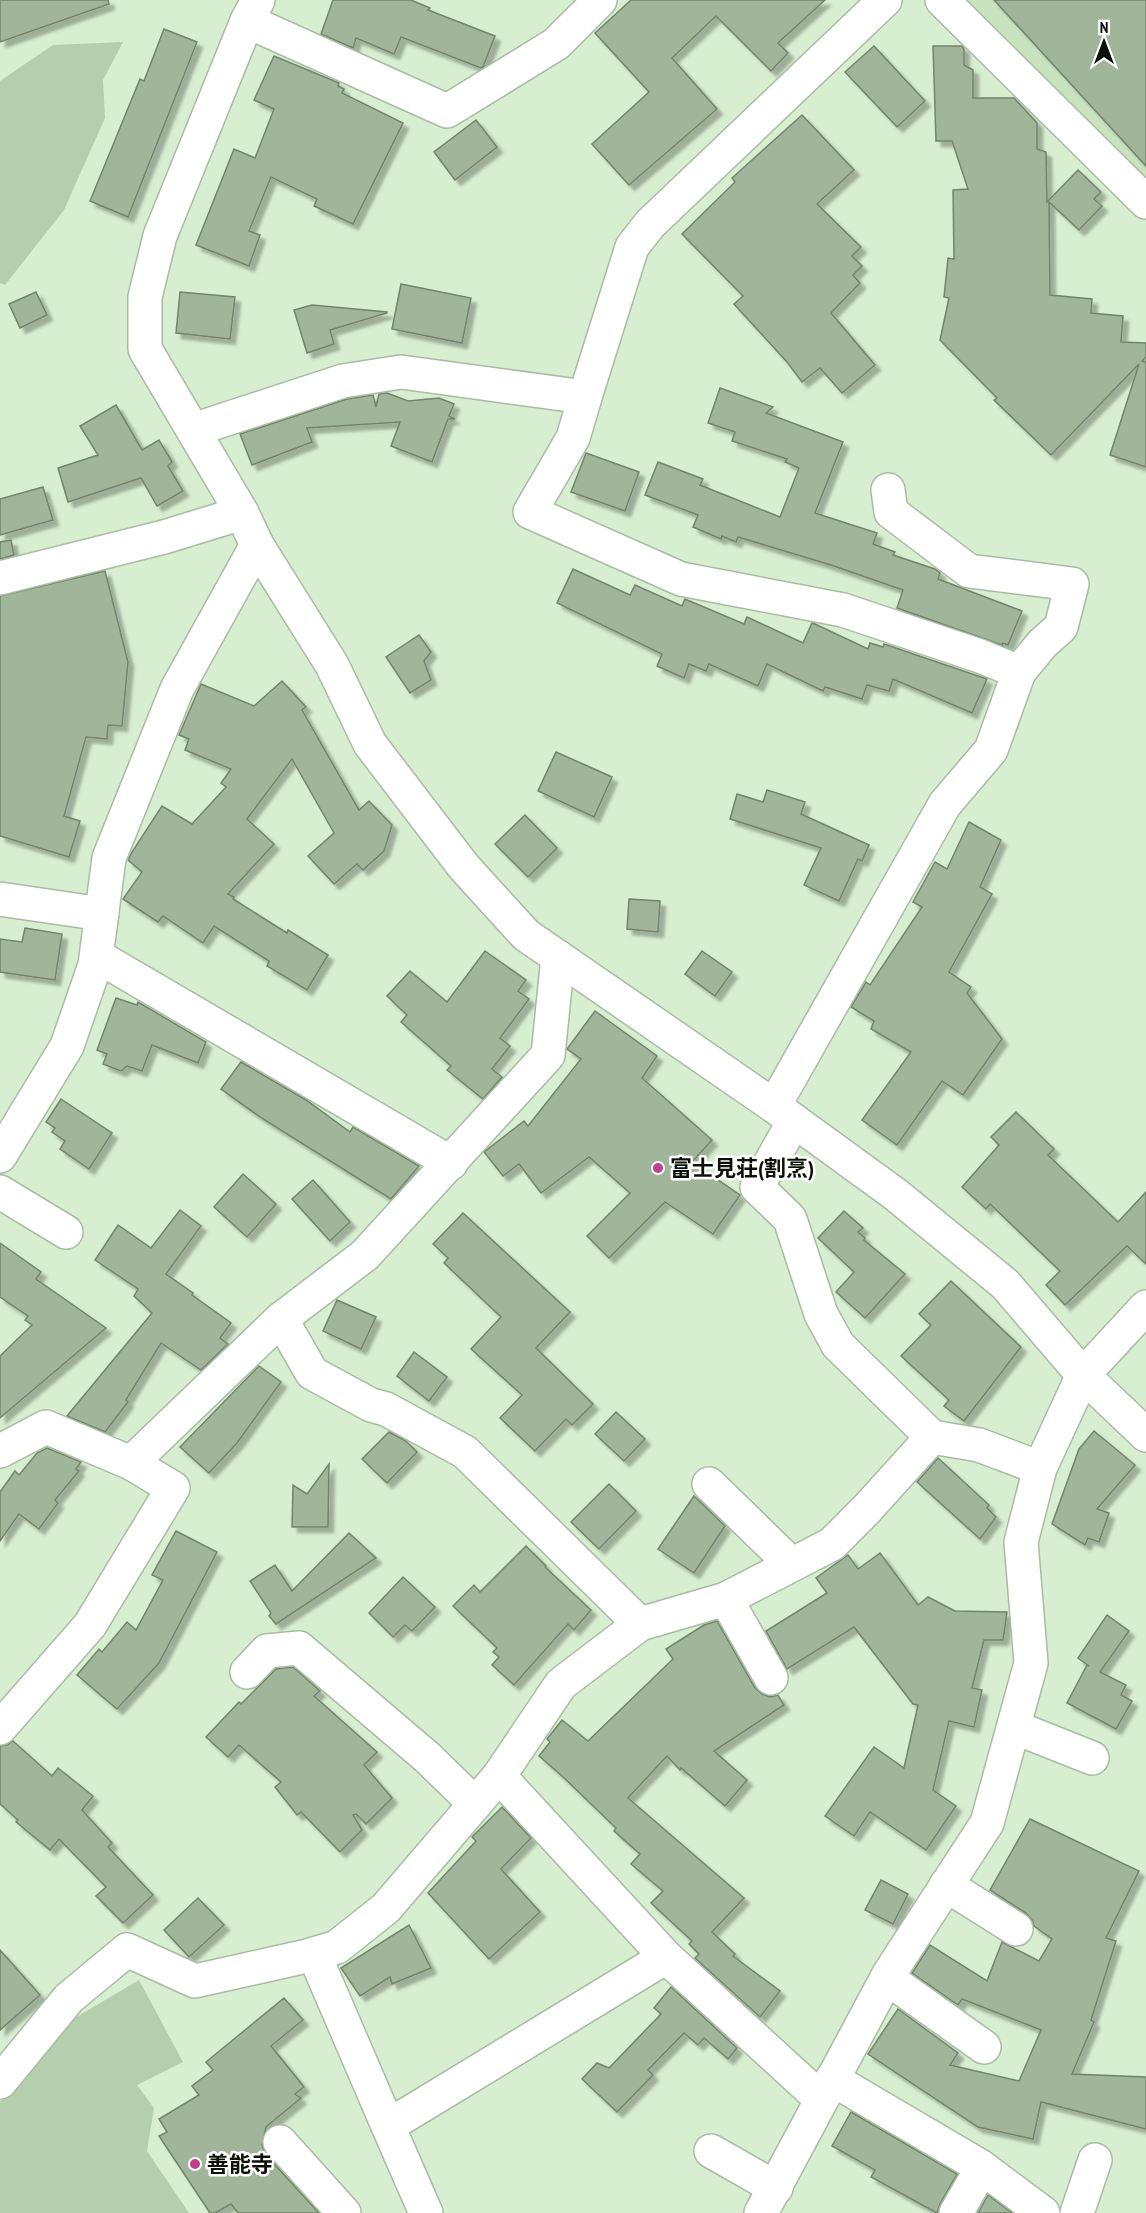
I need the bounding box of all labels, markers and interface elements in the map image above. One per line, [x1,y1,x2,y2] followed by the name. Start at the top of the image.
[1074,12,1134,72] north arrow
[1100,17,1108,37] text: N
[670,1154,814,1182] place label: 富士見荘(割烹)
[651,1161,665,1175] marker: 富士見荘(割烹)
[207,2150,273,2178] place label: 善能寺
[188,2157,202,2171] marker: 善能寺

